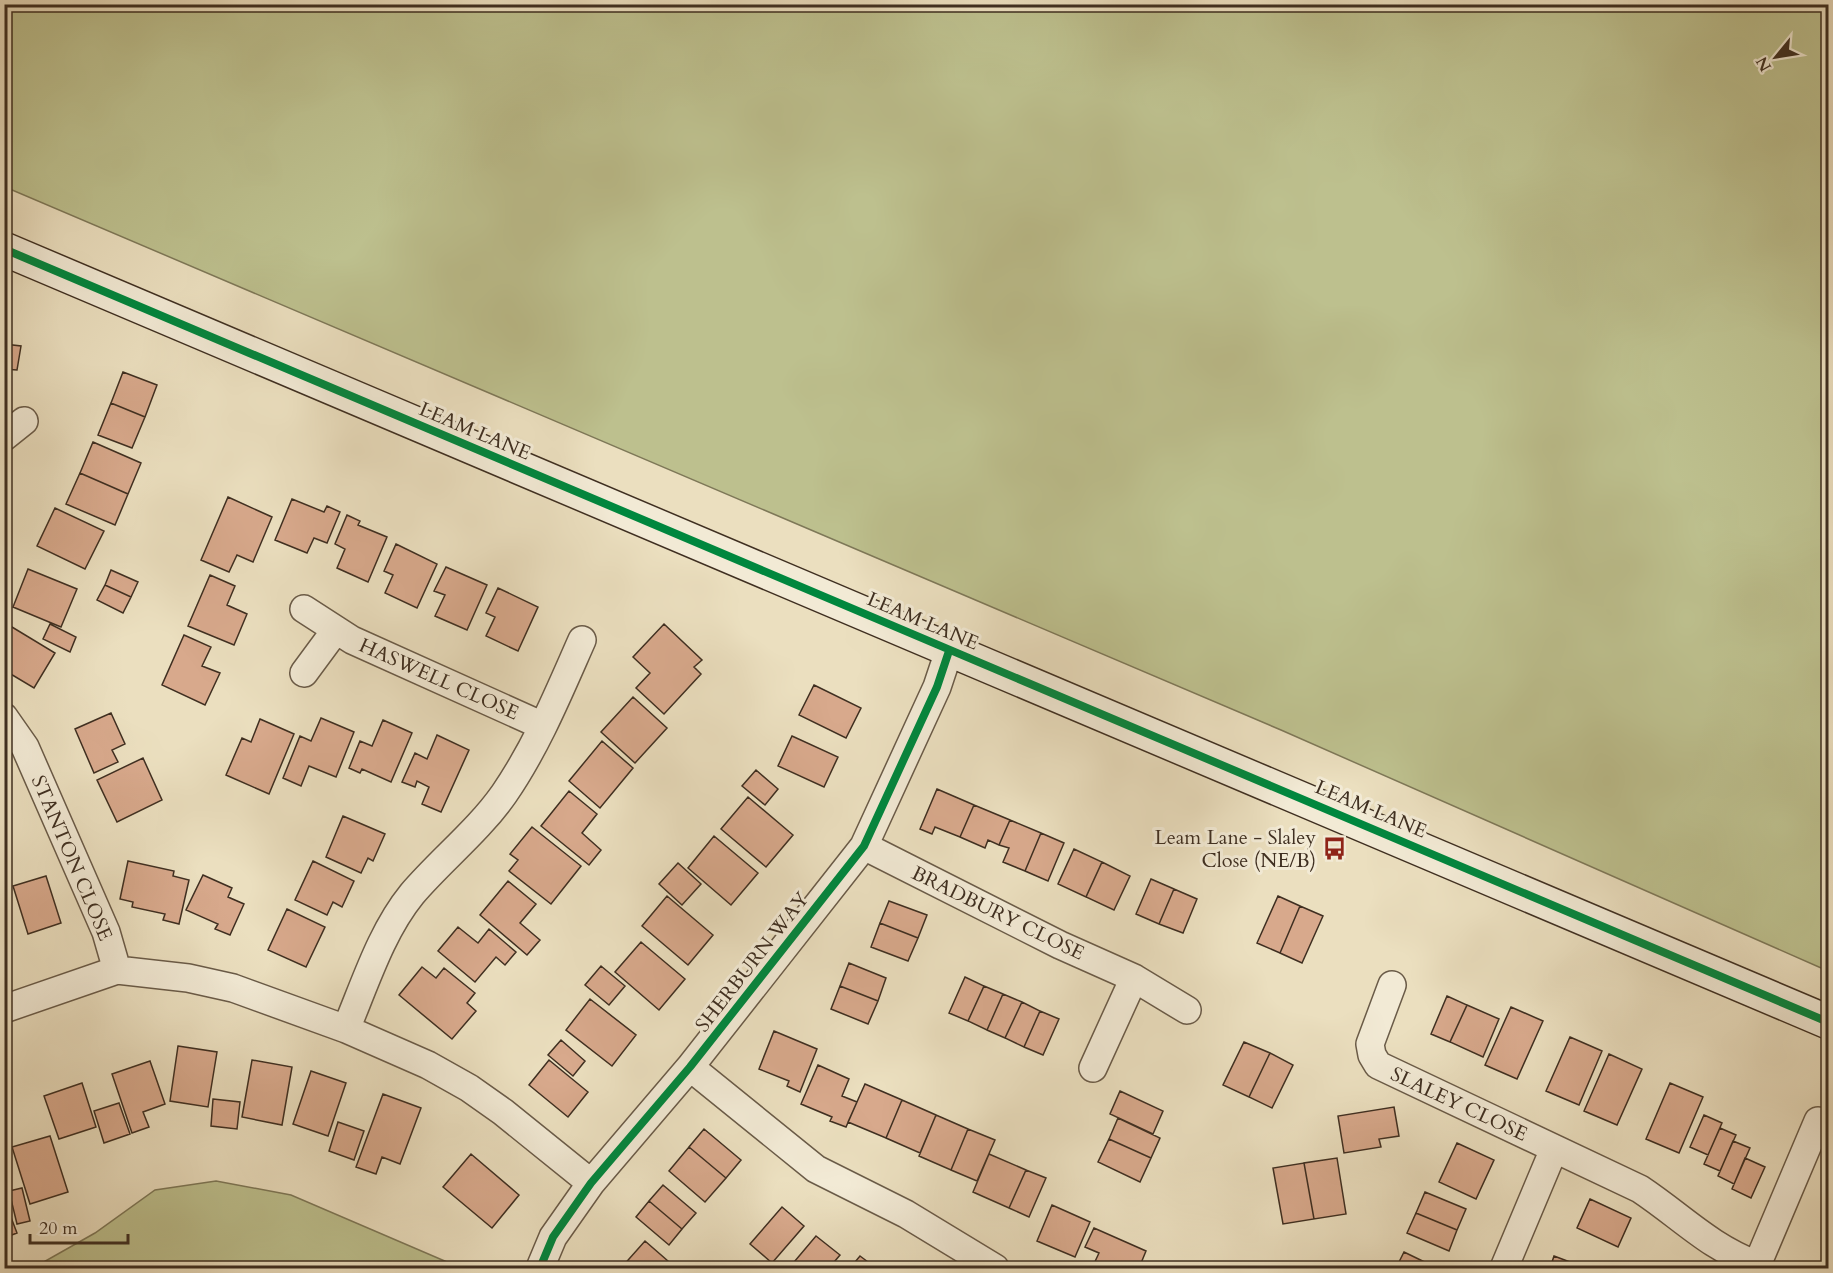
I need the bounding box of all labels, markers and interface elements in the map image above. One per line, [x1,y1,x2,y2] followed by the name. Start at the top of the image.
[1746,27,1806,87] north arrow
[1751,52,1777,76] text: N
[415,395,535,467] street label: LEAM LANE
[863,585,983,657] street label: LEAM LANE
[355,632,523,726] street label: HASWELL CLOSE
[25,771,119,945] street label: STANTON CLOSE
[1311,773,1431,845] street label: LEAM LANE
[1155,824,1316,874] place label: Leam Lane - Slaley Close (NE/B)
[1321,835,1347,861] bus stop icon: Leam Lane - Slaley Close (NE/B)
[907,859,1089,967] street label: BRADBURY CLOSE
[689,886,815,1037] street label: SHERBURN WAY
[1386,1060,1532,1148] street label: SLALEY CLOSE
[30,1207,128,1245] scale bar
[39,1216,78,1241] text: 20 m

